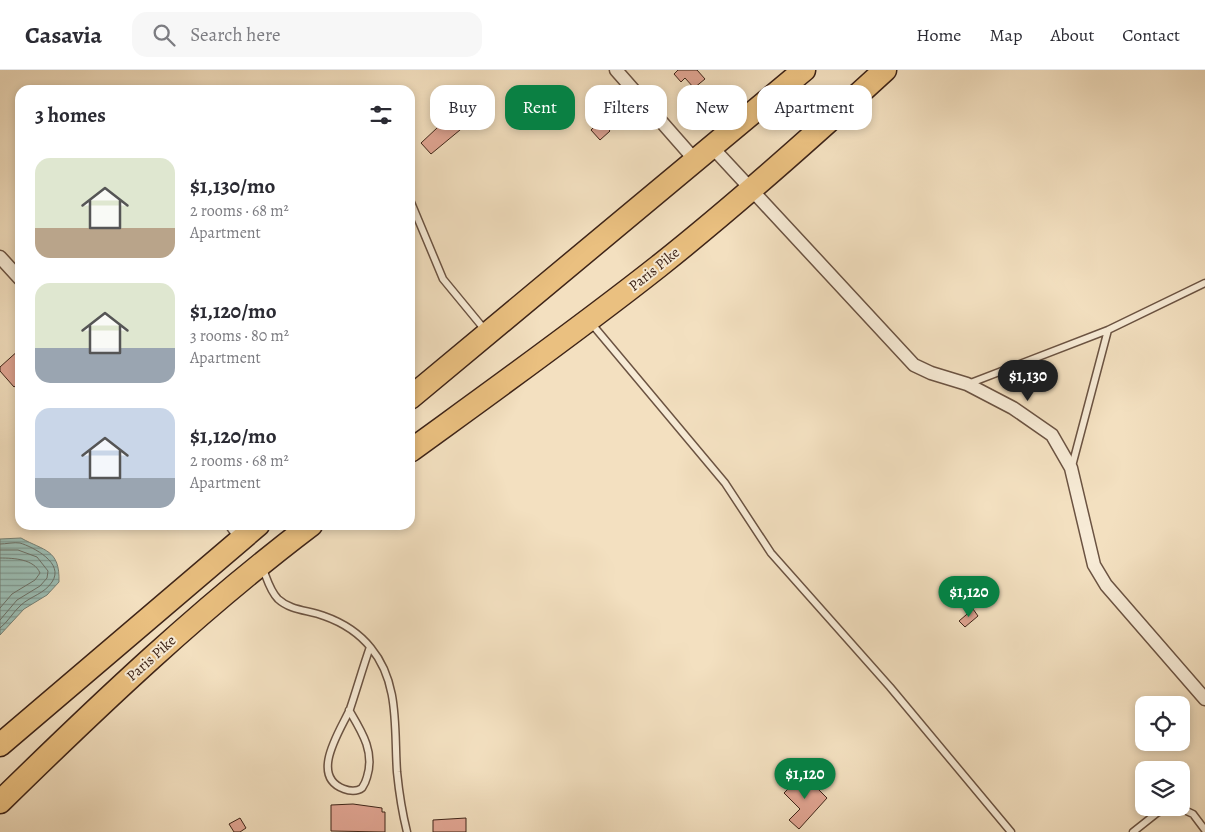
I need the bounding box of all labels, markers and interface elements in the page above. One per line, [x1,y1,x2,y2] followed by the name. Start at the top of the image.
[132,12,482,57] search box
[25,19,102,51] text: Casavia
[150,21,178,49] icon: search
[190,22,281,48] text: Search here
[916,23,961,47] text: Home
[989,23,1022,47] text: Map
[1050,23,1094,47] text: About
[1122,23,1180,47] text: Contact
[430,85,495,130] chip: Buy
[505,85,575,130] chip: Rent
[585,85,667,130] chip: Filters
[677,85,747,130] chip: New
[757,85,872,130] chip: Apartment
[35,101,106,129] text: 3 homes
[367,101,395,129] icon: filters
[190,172,275,200] text: $1,130/mo
[75,178,135,238] icon: home
[190,200,289,222] text: 2 rooms · 68 m²
[190,222,261,244] text: Apartment
[624,242,684,296] street label: Paris Pike
[190,297,277,325] text: $1,120/mo
[75,303,135,363] icon: home
[190,325,289,347] text: 3 rooms · 80 m²
[190,347,261,369] text: Apartment
[987,360,1069,402] pin: $1,130
[1009,365,1047,387] text: $1,130
[190,422,277,450] text: $1,120/mo
[75,428,135,488] icon: home
[190,450,289,472] text: 2 rooms · 68 m²
[190,472,261,494] text: Apartment
[928,576,1010,618] pin: $1,120
[950,581,989,603] text: $1,120
[122,630,180,686] street label: Paris Pike
[1135,696,1190,816] map controls
[1135,696,1190,751] button: locate
[764,758,846,800] pin: $1,120
[1135,761,1190,816] button: layers
[786,763,825,785] text: $1,120

